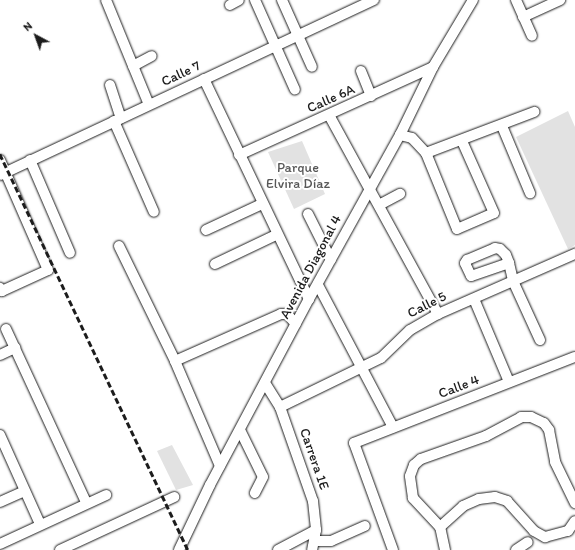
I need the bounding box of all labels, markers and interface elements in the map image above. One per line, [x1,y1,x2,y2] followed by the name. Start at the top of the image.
[16,16,56,56] north arrow
[21,19,35,34] text: N
[159,58,203,90] street label: Calle 7
[305,81,357,117] street label: Calle 6A
[266,160,330,192] park label: Parque Elvira Díaz
[277,212,345,322] street label: Avenida Diagonal 4
[405,288,449,322] street label: Calle 5
[436,372,482,402] street label: Calle 4
[296,426,332,492] street label: Carrera 1E

